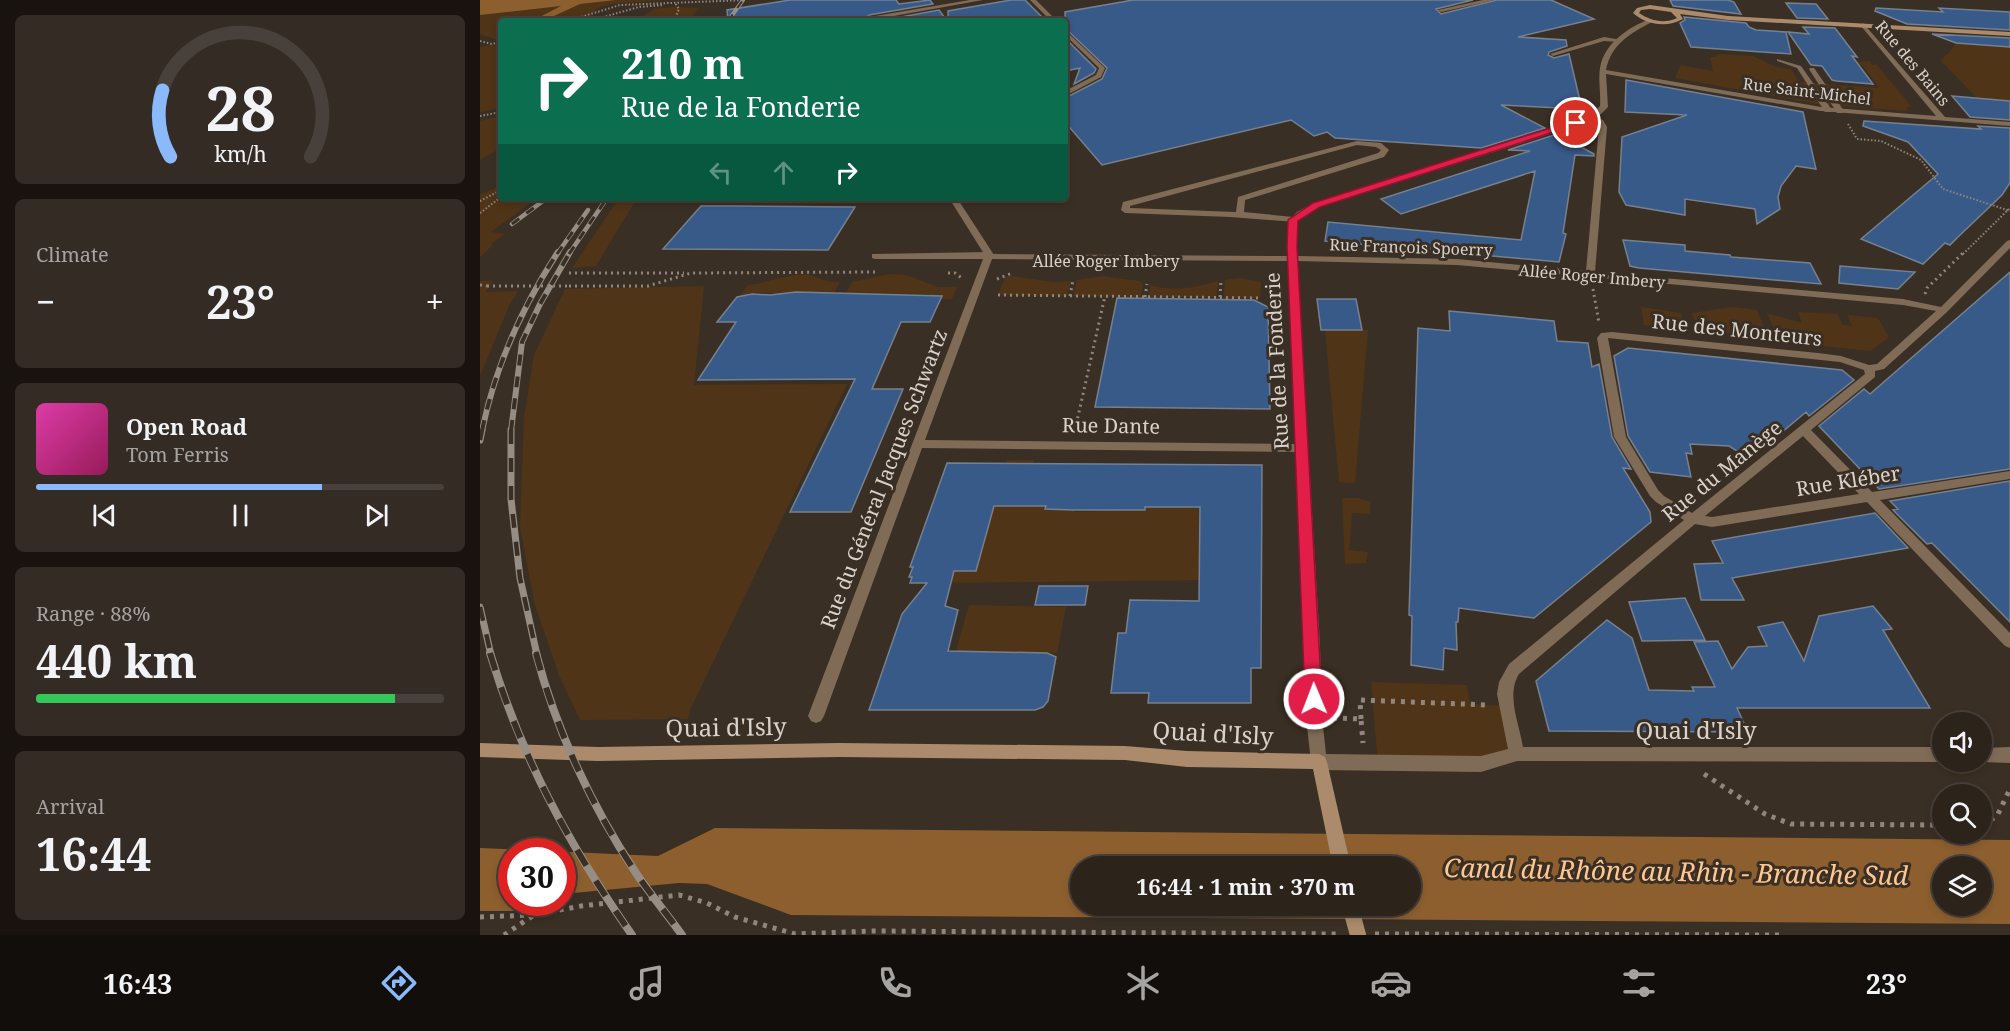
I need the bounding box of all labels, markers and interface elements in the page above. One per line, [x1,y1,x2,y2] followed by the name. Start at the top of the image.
[1871,16,1955,110] street label: Rue des Bains
[621,34,745,91] text: 210 m
[522,42,600,120] icon: right
[205,64,275,149] text: 28
[1742,72,1872,110] street label: Rue Saint-Michel
[621,88,861,125] text: Rue de la Fonderie
[1550,97,1601,148] pin
[1559,106,1592,139] icon: arrive
[214,139,267,168] text: km/h
[704,156,737,189] icon: left
[767,156,800,189] icon: ahead
[830,156,863,189] icon: right
[1329,233,1494,261] street label: Rue François Spoerry
[36,241,109,268] text: Climate
[1032,250,1180,272] street label: Allée Roger Imbery
[1518,259,1667,293] street label: Allée Roger Imbery
[206,271,275,332] text: 23°
[1258,272,1295,450] street label: Rue de la Fonderie
[36,279,55,324] text: −
[426,279,444,324] text: +
[1651,307,1823,352] street label: Rue des Monteurs
[814,325,953,633] street label: Rue du Général Jacques Schwartz
[126,411,247,441] text: Open Road
[1062,411,1160,440] street label: Rue Dante
[1656,414,1787,527] street label: Rue du Manège
[126,441,229,468] text: Tom Ferris
[1794,459,1902,502] street label: Rue Kléber
[88,499,121,532] icon: previous
[224,499,257,532] icon: pause
[360,499,393,532] icon: next
[36,600,150,627] text: Range · 88%
[36,630,197,691] text: 440 km
[1282,667,1346,731] position arrow
[665,709,787,744] street label: Quai d'Isly
[1932,712,1992,916] map controls
[1932,712,1992,772] button: sound
[1152,713,1275,752] street label: Quai d'Isly
[1635,713,1757,746] street label: Quai d'Isly
[1932,784,1992,844] button: search
[36,793,104,820] text: Arrival
[36,823,151,884] text: 16:44
[498,838,576,916] speed limit sign: 30
[1444,849,1909,893] water label: Canal du Rhône au Rhin - Branche Sud
[1932,856,1992,916] button: layers
[1136,871,1355,901] text: 16:44 · 1 min · 370 m
[378,962,420,1004] icon: directions
[626,962,668,1004] icon: music
[874,962,916,1004] icon: phone
[1122,962,1164,1004] icon: climate
[1370,962,1412,1004] icon: car
[1618,962,1660,1004] icon: filters
[103,965,172,1002] text: 16:43
[1866,965,1907,1002] text: 23°

